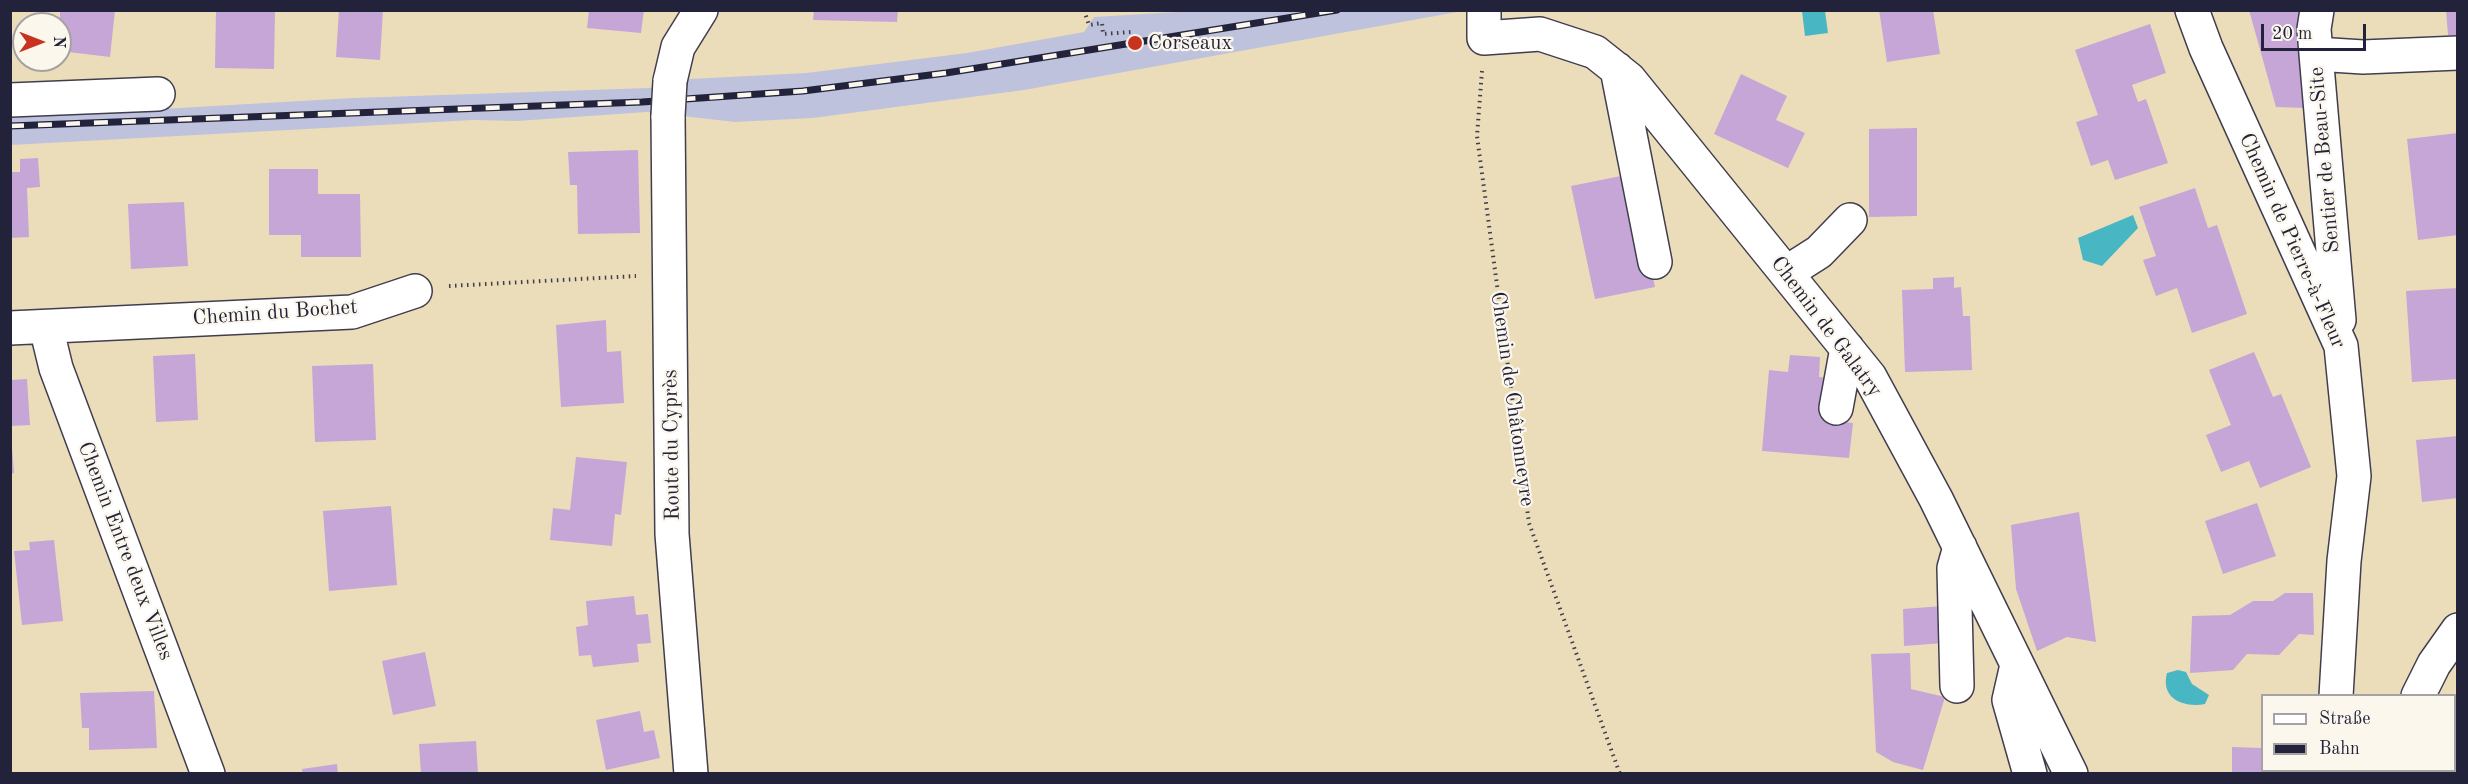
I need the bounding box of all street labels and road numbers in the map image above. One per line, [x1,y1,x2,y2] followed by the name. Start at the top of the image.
[2304,66,2346,254] street label: Sentier de Beau-Site
[2233,129,2351,353] street label: Chemin de Pierre-à-Fleur
[1765,252,1887,402] street label: Chemin de Galatry
[1484,290,1540,508] street label: Chemin de Châtonneyre
[192,295,358,331] street label: Chemin du Bochet
[658,369,686,521] street label: Route du Cyprès
[72,438,178,664] street label: Chemin Entre deux Villes

